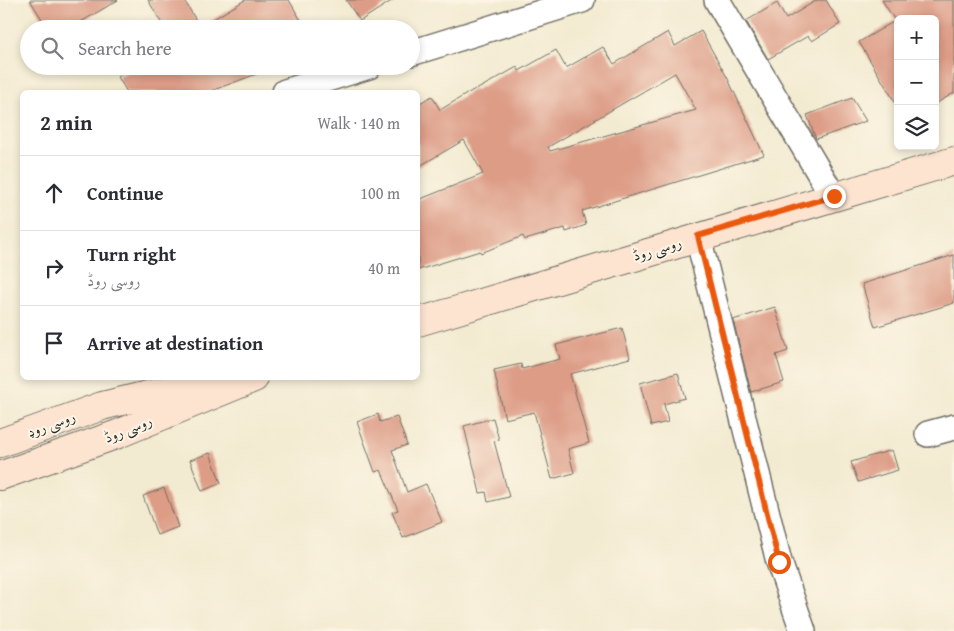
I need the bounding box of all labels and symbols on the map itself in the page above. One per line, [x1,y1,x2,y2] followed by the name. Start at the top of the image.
[823,185,846,208] route end
[630,231,684,267] street label: روسی روڈ
[24,405,78,443] street label: روسی روډ
[101,409,155,449] street label: روسی روڈ
[768,551,791,574] route start

